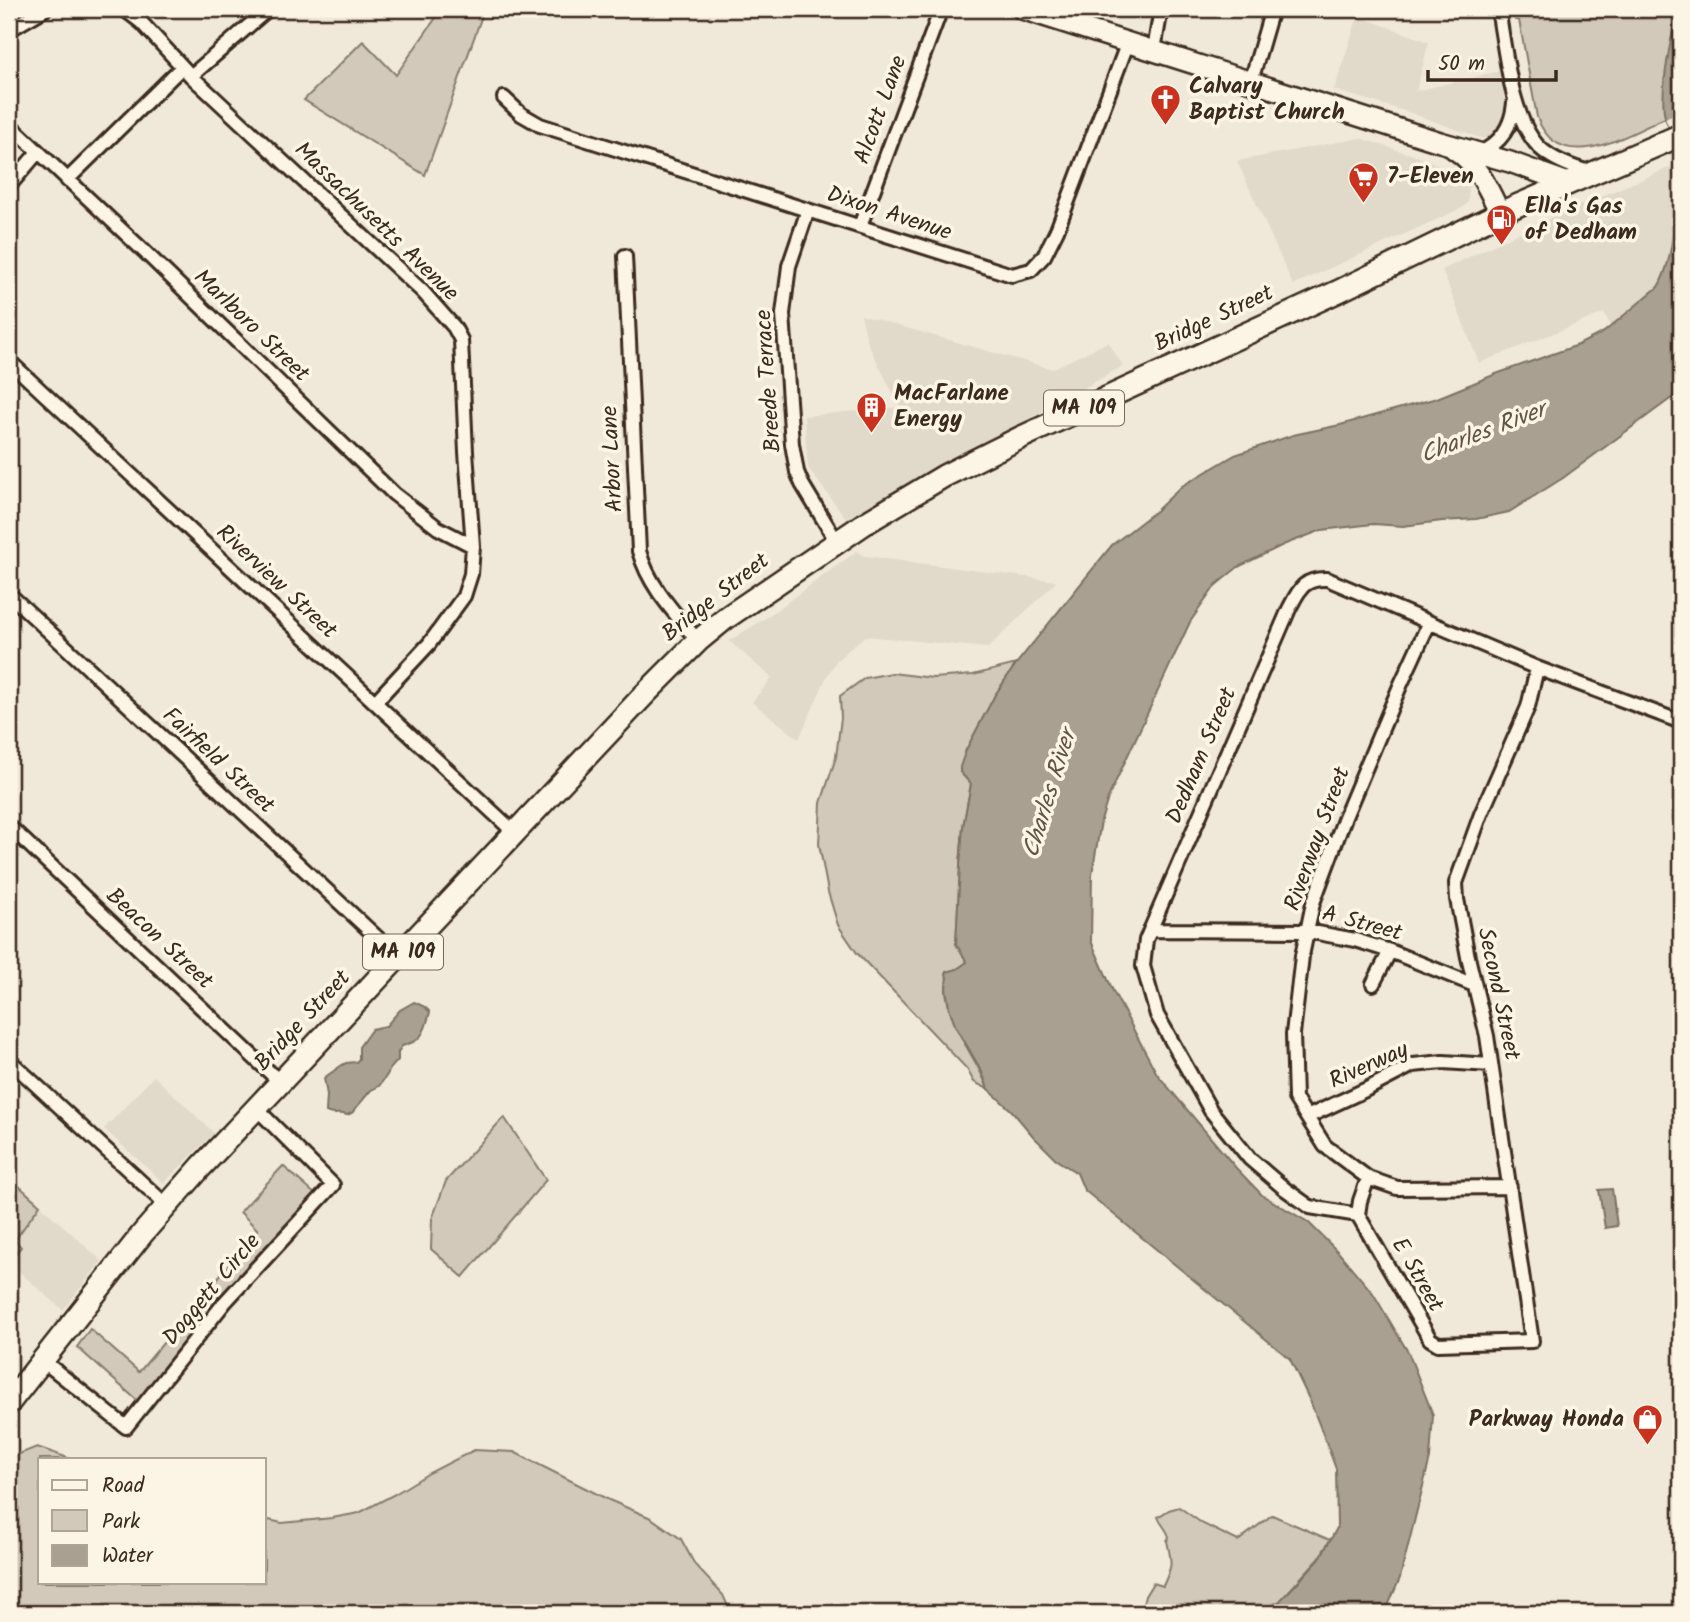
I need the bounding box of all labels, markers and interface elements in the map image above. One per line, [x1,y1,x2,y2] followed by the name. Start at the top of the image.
[1428,38,1555,82] scale bar
[1438,48,1485,81] text: 50 m
[845,51,917,169] street label: Alcott Lane
[1189,69,1345,131] place label: Calvary Baptist Church
[1149,83,1183,127] church icon: Calvary Baptist Church
[285,133,467,311] street label: Massachusetts Avenue
[1387,159,1474,195] place label: 7-Eleven
[1347,160,1381,204] supermarket icon: 7-Eleven
[822,177,956,251] street label: Dixon Avenue
[1525,189,1637,251] place label: Ella's Gas of Dedham
[1485,203,1519,247] fuel station icon: Ella's Gas of Dedham
[184,261,318,392] street label: Marlboro Street
[1148,275,1281,362] street label: Bridge Street
[746,308,792,454] street label: Breede Terrace
[894,376,1009,438] place label: MacFarlane Energy
[1415,389,1556,475] water label: Charles River
[854,390,888,434] building icon: MacFarlane Energy
[1044,390,1124,426] road number: MA 109
[592,405,634,513] street label: Arbor Lane
[207,516,346,649] street label: Riverview Street
[654,544,778,652] street label: Bridge Street
[1157,681,1247,830] street label: Dedham Street
[153,699,283,824] street label: Fairfield Street
[1012,721,1089,863] water label: Charles River
[1275,761,1361,916] street label: Riverway Street
[97,879,222,999] street label: Beacon Street
[1318,896,1407,952] street label: A Street
[1466,924,1530,1065] street label: Second Street
[363,934,443,970] road number: MA 109
[246,961,361,1080] street label: Bridge Street
[1323,1032,1415,1099] street label: Riverway
[154,1226,270,1354] street label: Doggett Circle
[1381,1231,1453,1320] street label: E Street
[1469,1402,1624,1438] place label: Parkway Honda
[1630,1403,1664,1447] shop icon: Parkway Honda
[38,1458,266,1584] legend
[102,1470,145,1503] text: Road
[102,1506,140,1539] text: Park
[102,1540,154,1573] text: Water

